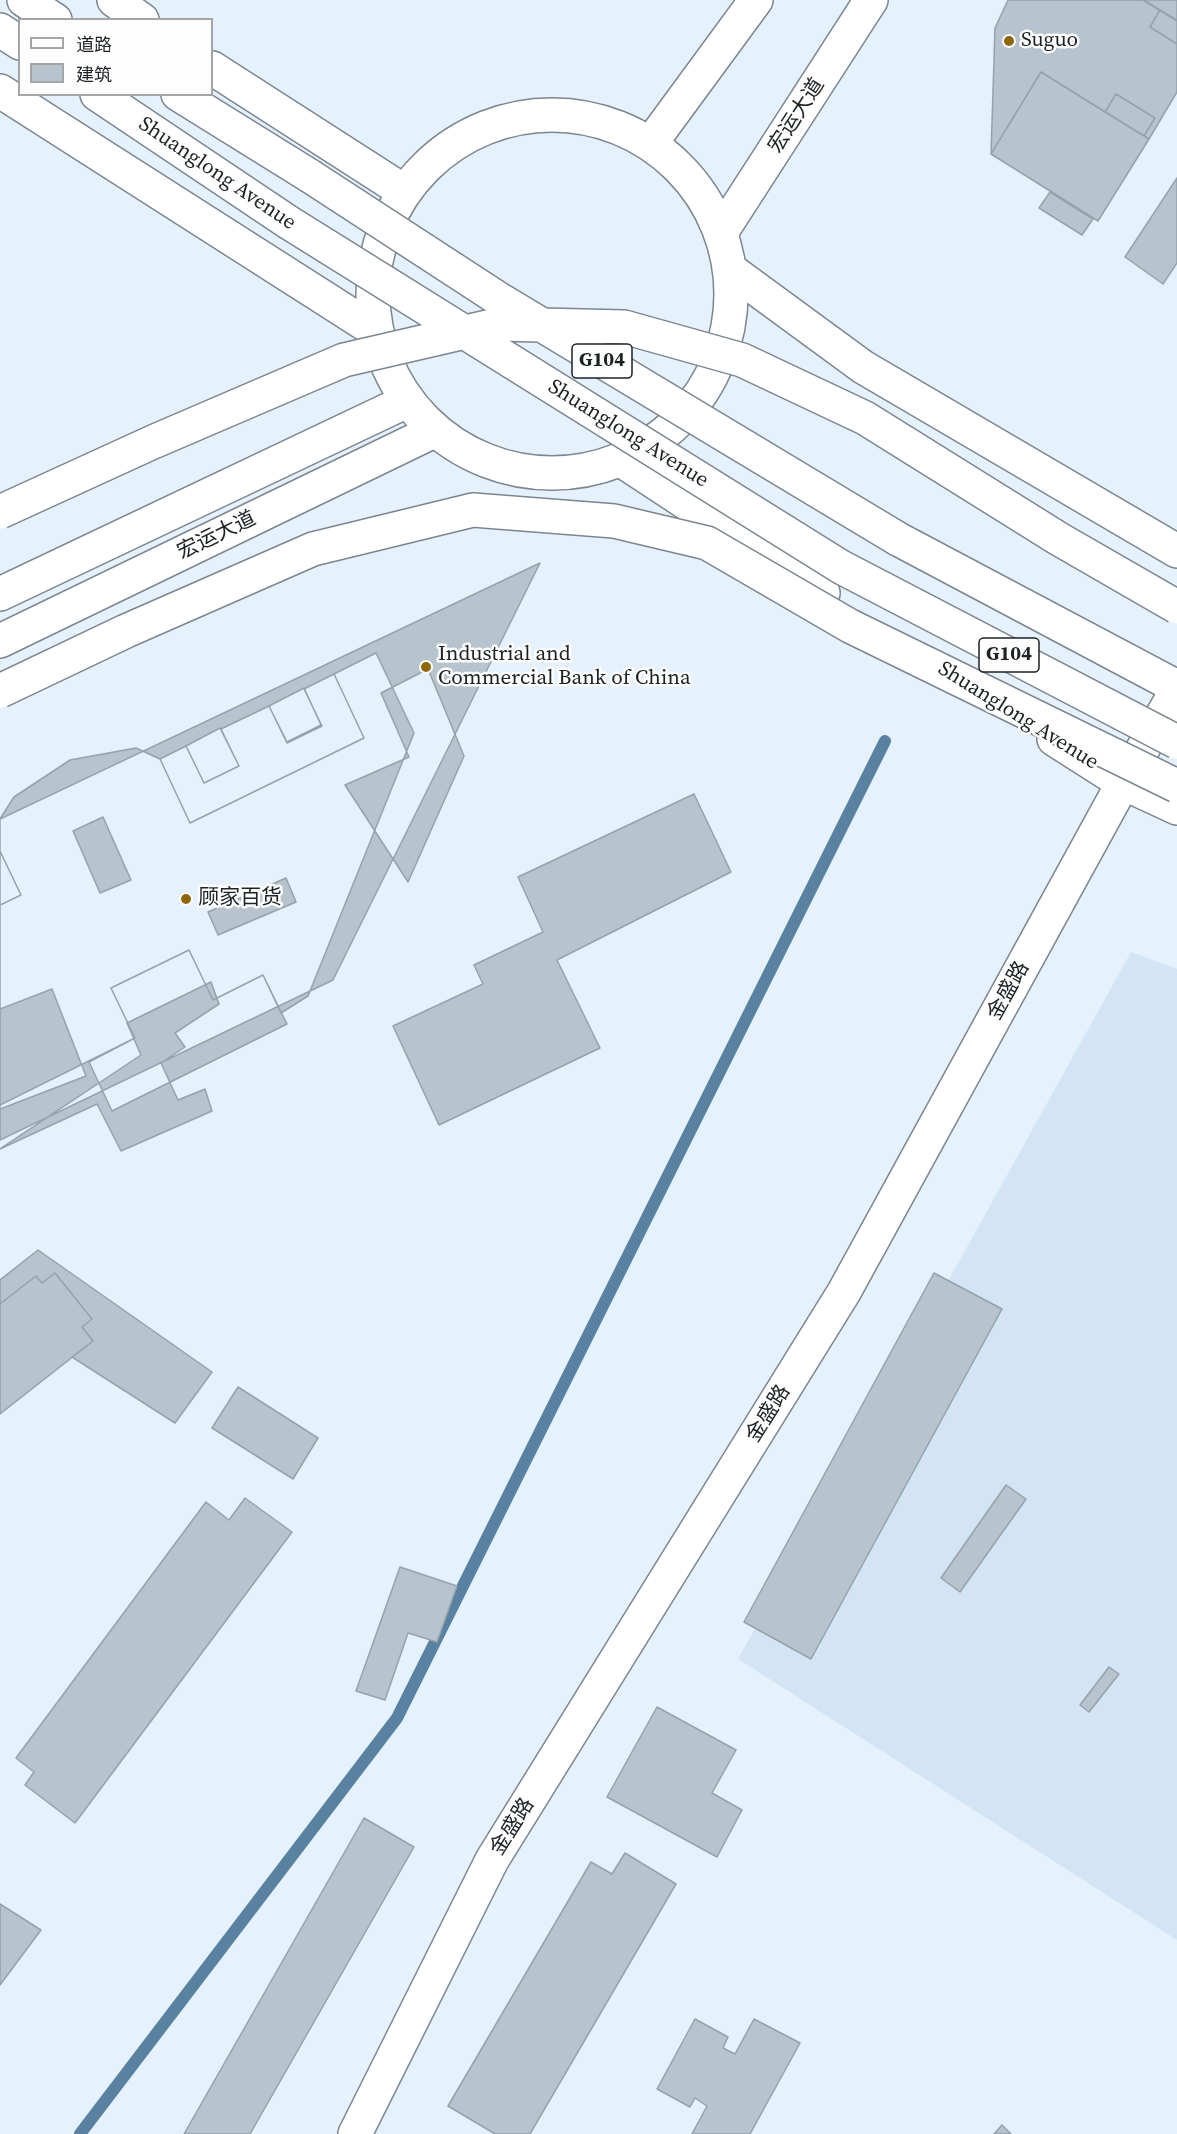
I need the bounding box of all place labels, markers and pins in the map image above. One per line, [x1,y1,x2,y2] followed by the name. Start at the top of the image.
[1021,28,1078,54] place label: Suguo
[1002,34,1016,48] marker: Suguo
[438,642,691,692] place label: Industrial and Commercial Bank of China
[419,660,433,674] marker: Industrial and Commercial Bank of China
[198,886,282,912] place label: 顾家百货
[179,892,193,906] marker: 顾家百货

